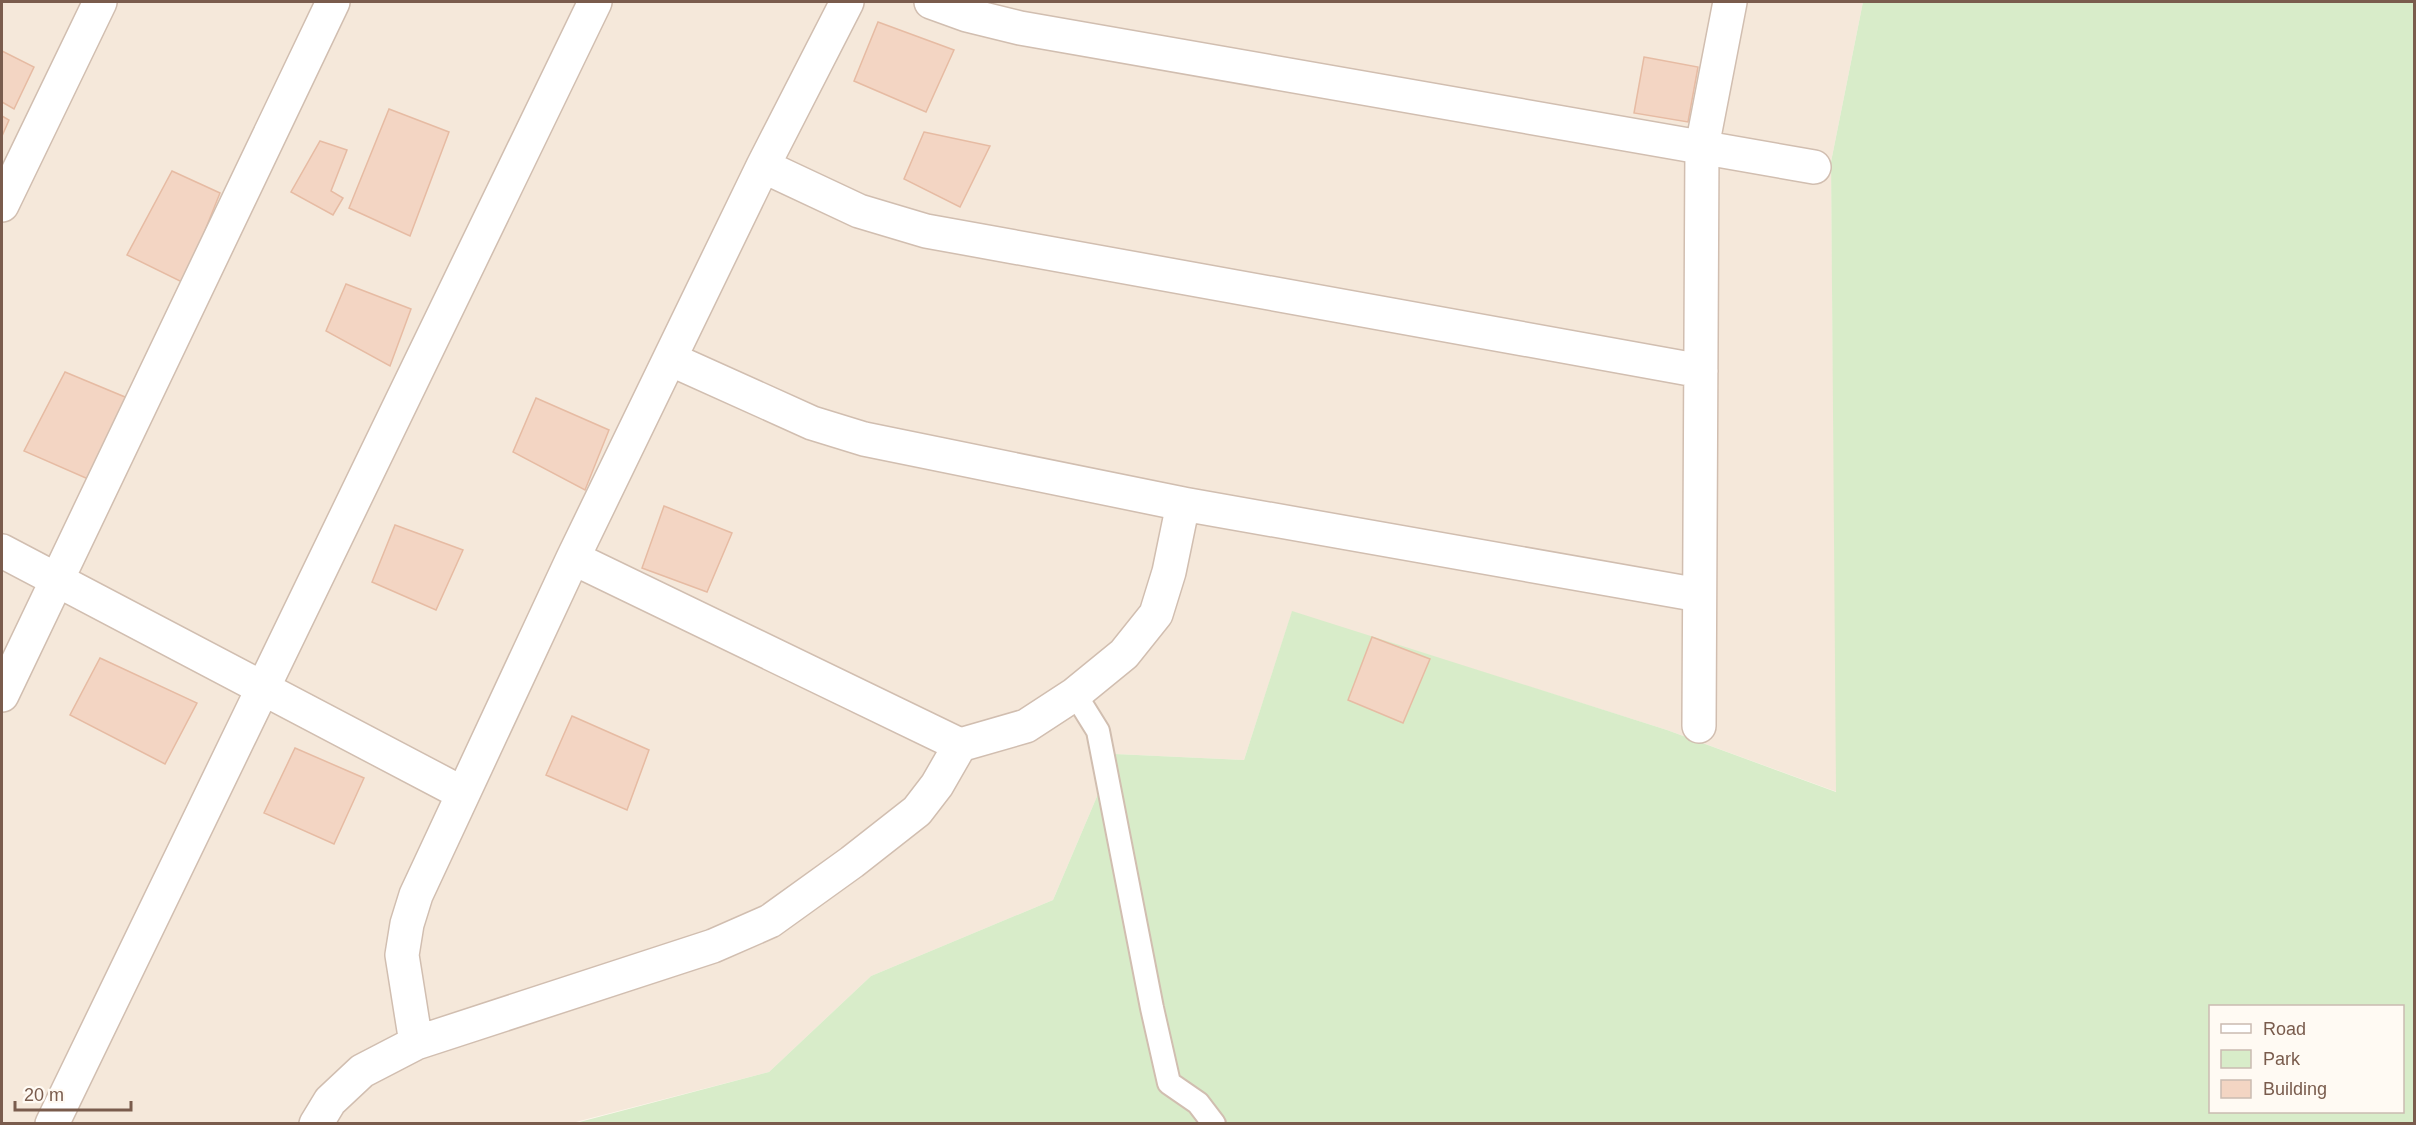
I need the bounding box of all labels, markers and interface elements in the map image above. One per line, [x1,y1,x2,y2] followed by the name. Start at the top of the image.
[2209,1005,2404,1113] legend
[2263,1019,2306,1039] text: Road
[2263,1049,2301,1069] text: Park
[15,1074,130,1112] scale bar
[2263,1079,2327,1099] text: Building
[24,1085,64,1105] text: 20 m

